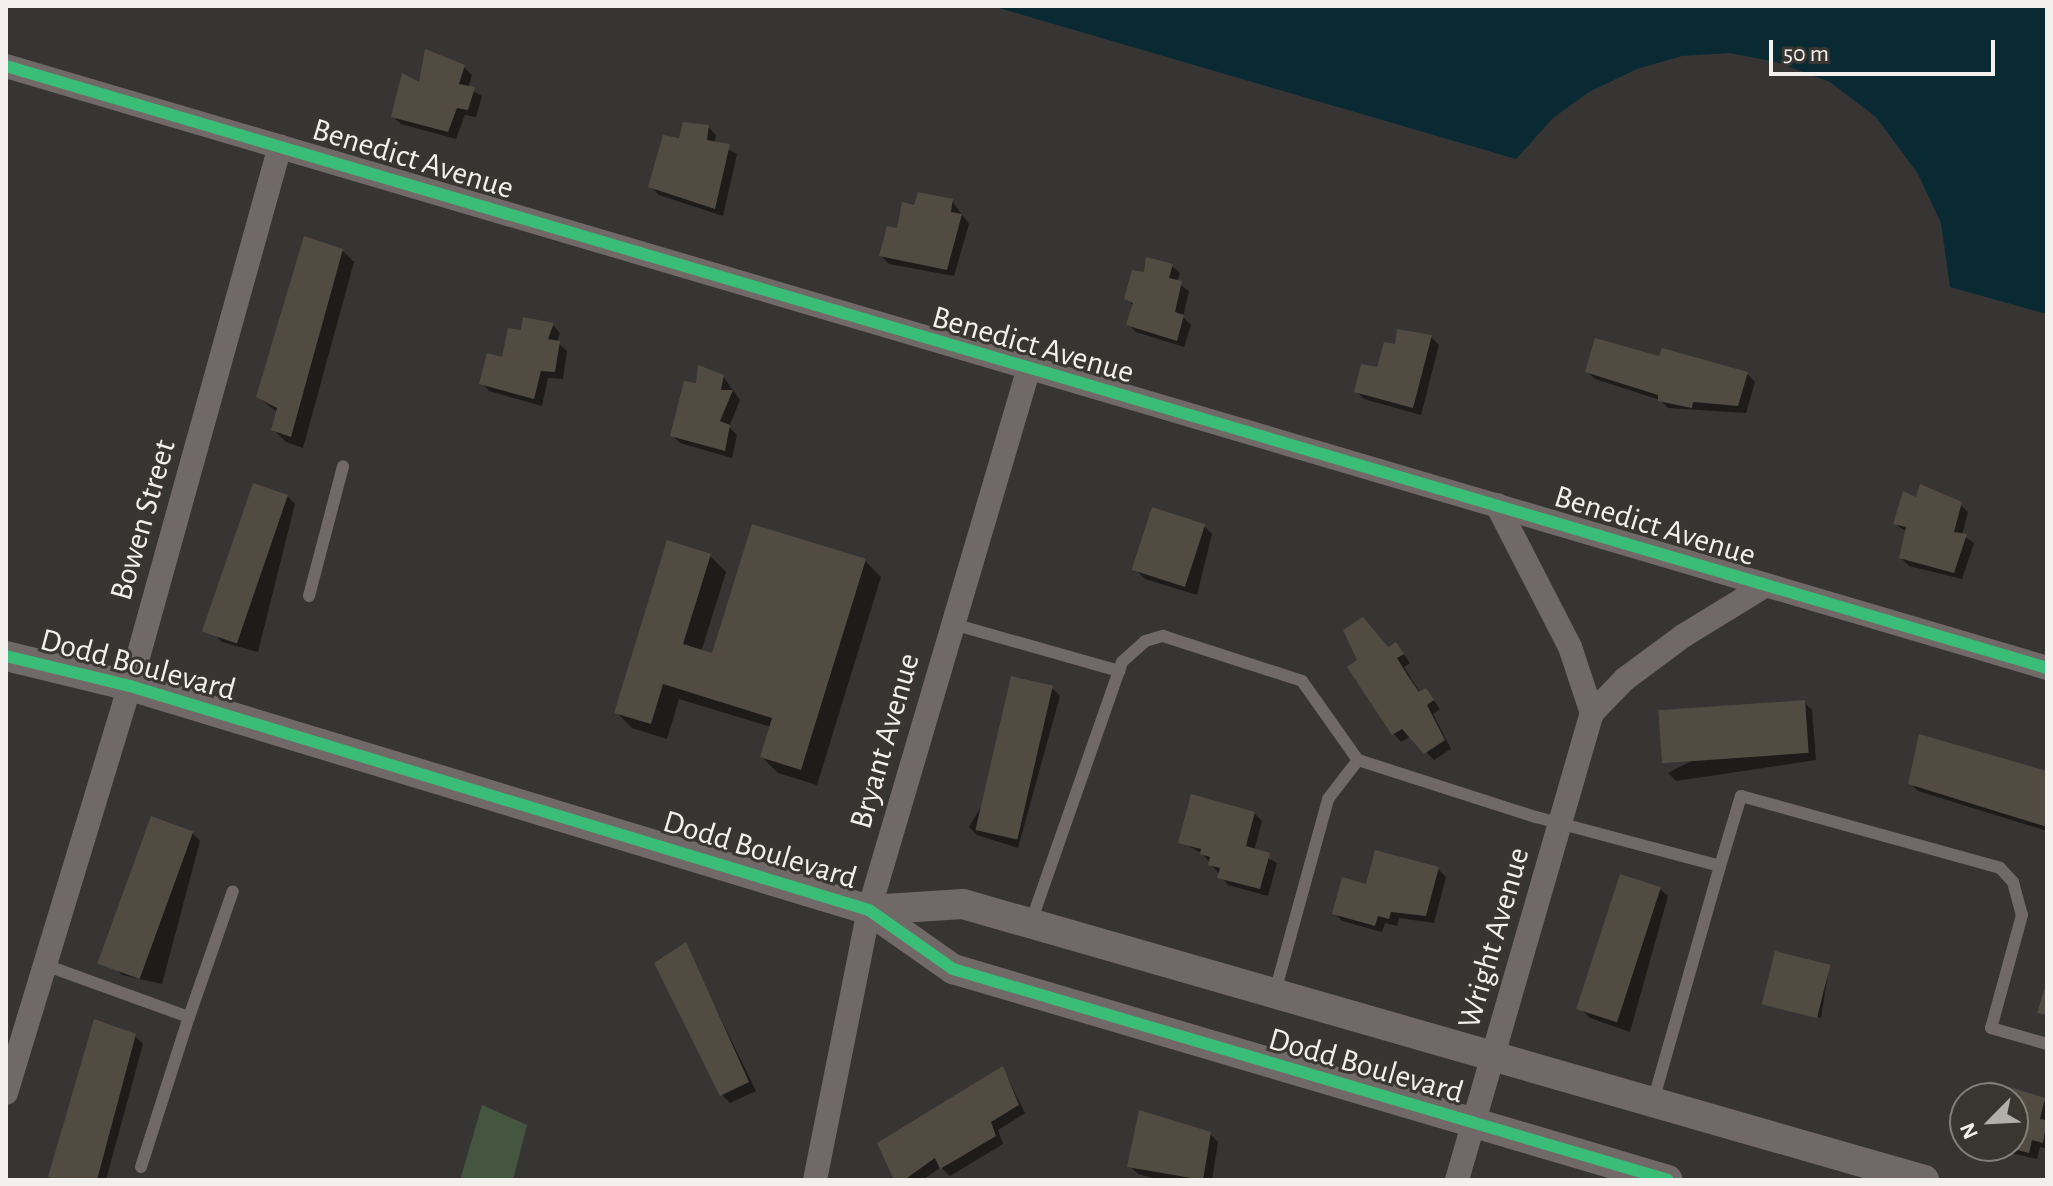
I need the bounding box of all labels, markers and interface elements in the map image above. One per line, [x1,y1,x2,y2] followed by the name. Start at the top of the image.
[1773,24,1999,74] scale bar
[1783,42,1829,66] text: 50 m
[308,110,518,208] street label: Benedict Avenue
[928,298,1138,392] street label: Benedict Avenue
[102,435,184,605] street label: Bowen Street
[1550,477,1760,575] street label: Benedict Avenue
[36,620,240,710] street label: Dodd Boulevard
[842,649,928,833] street label: Bryant Avenue
[658,802,862,898] street label: Dodd Boulevard
[1450,843,1538,1033] street label: Wright Avenue
[1264,1020,1468,1112] street label: Dodd Boulevard
[1949,1082,2029,1162] north arrow
[1956,1119,1982,1142] text: N

